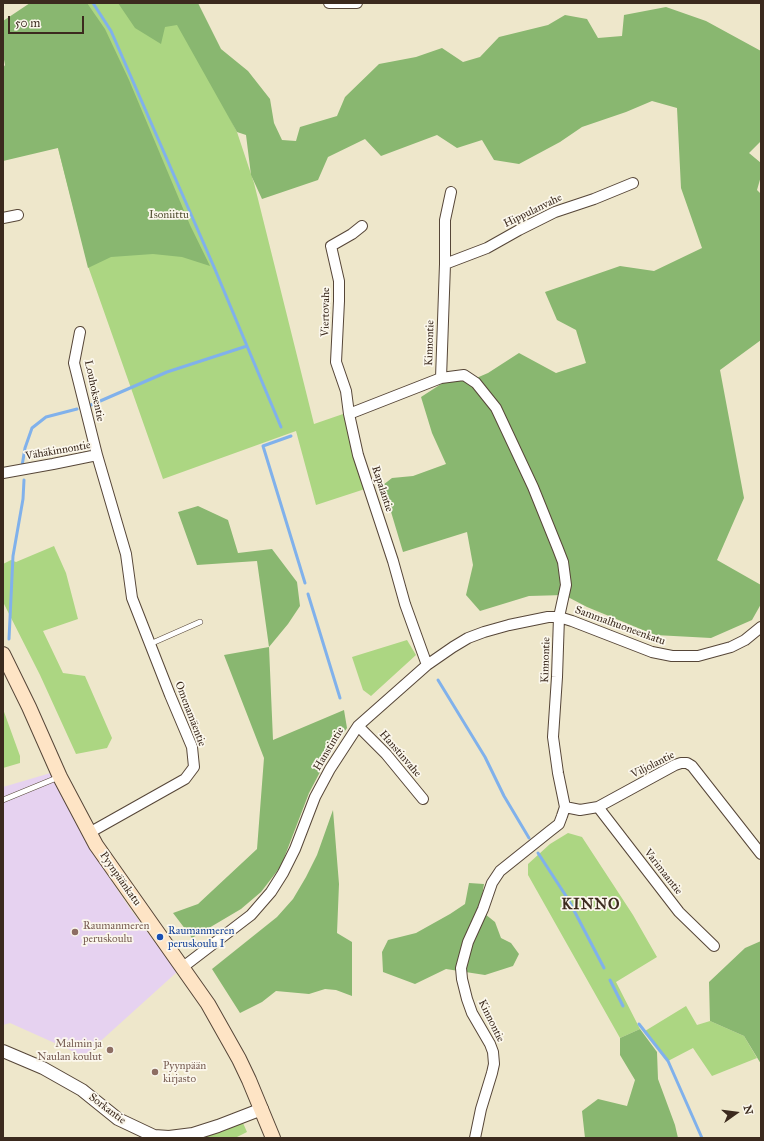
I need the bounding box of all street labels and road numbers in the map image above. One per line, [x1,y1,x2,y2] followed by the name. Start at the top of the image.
[502,191,564,231] street label: Hippulanvahe
[319,287,333,337] street label: Viertovahe
[423,320,437,366] street label: Kinnontie
[81,359,107,423] street label: Louhoksentie
[24,439,92,463] street label: Vähäkinnontie
[368,464,396,514] street label: Rapalantie
[573,604,667,648] street label: Sammalhuoneenkatu
[539,637,553,683] street label: Kinnontie
[172,680,208,748] street label: Omenamäentie
[311,725,347,773] street label: Hanstintie
[376,728,424,780] street label: Hanstinvahe
[629,748,677,782] street label: Viljolantie
[641,846,685,898] street label: Varimaantie
[97,849,143,909] street label: Pyynpäänkatu
[475,998,507,1044] street label: Kinnontie
[86,1091,128,1127] street label: Sorkantie

